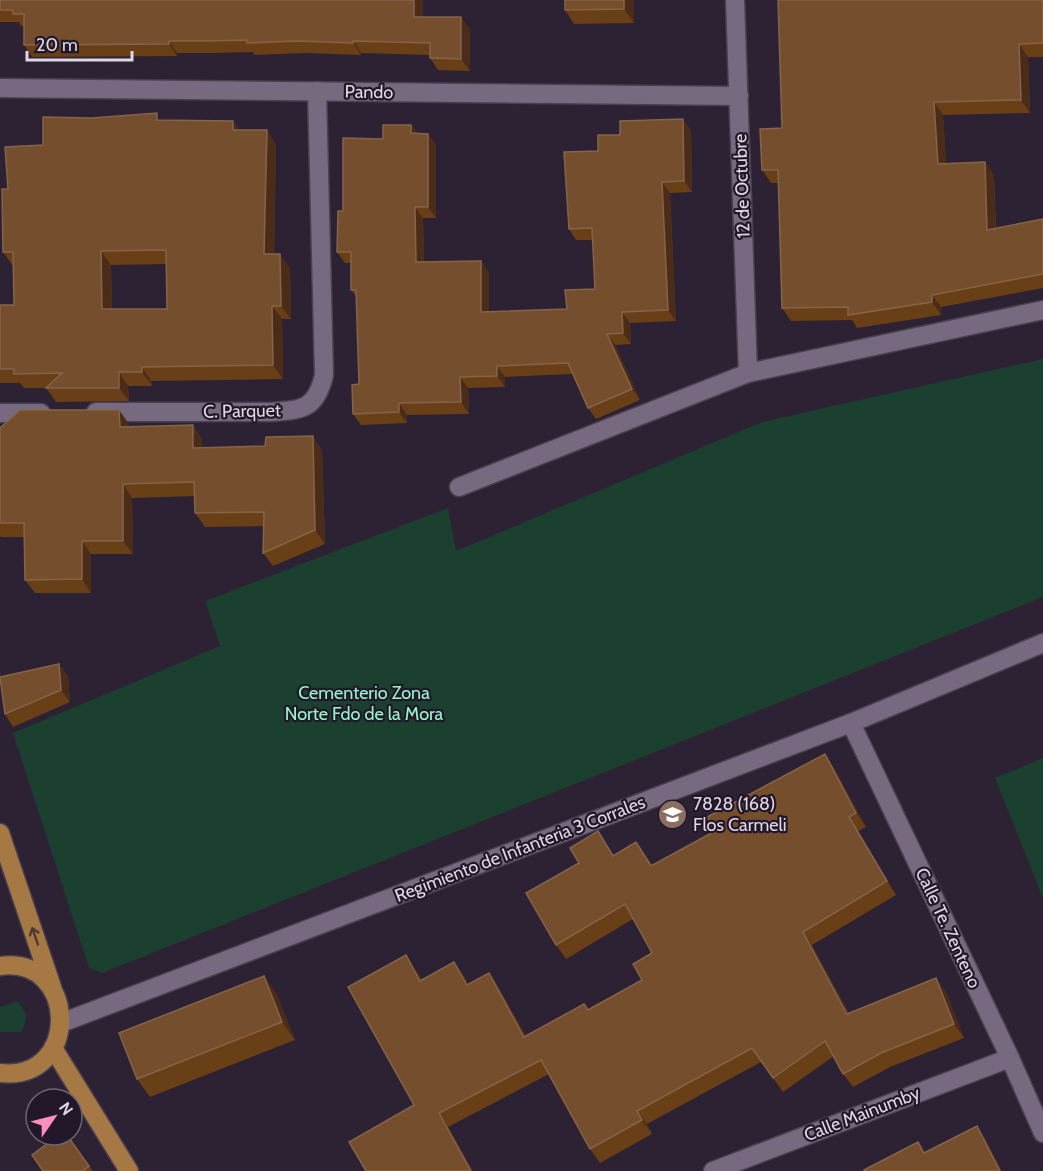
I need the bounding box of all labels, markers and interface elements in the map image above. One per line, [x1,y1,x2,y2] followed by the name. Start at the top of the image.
[27,24,132,62] scale bar
[36,34,78,56] text: 20 m
[344,81,394,103] street label: Pando
[729,133,755,239] street label: 12 de Octubre
[203,399,281,423] street label: C. Parquet
[285,682,444,725] park label: Cementerio Zona Norte Fdo de la Mora
[392,791,648,907] street label: Regimiento de Infanteria 3 Corrales
[693,793,786,836] place label: 7828 (168) Flos Carmeli
[656,798,688,830] school or university icon: 7828 (168) Flos Carmeli
[911,864,986,992] street label: Calle Te. Zenteno
[28,927,39,946] one-way arrow
[801,1082,923,1146] street label: Calle Mainumby
[24,1087,84,1147] north arrow
[55,1099,77,1119] text: N

